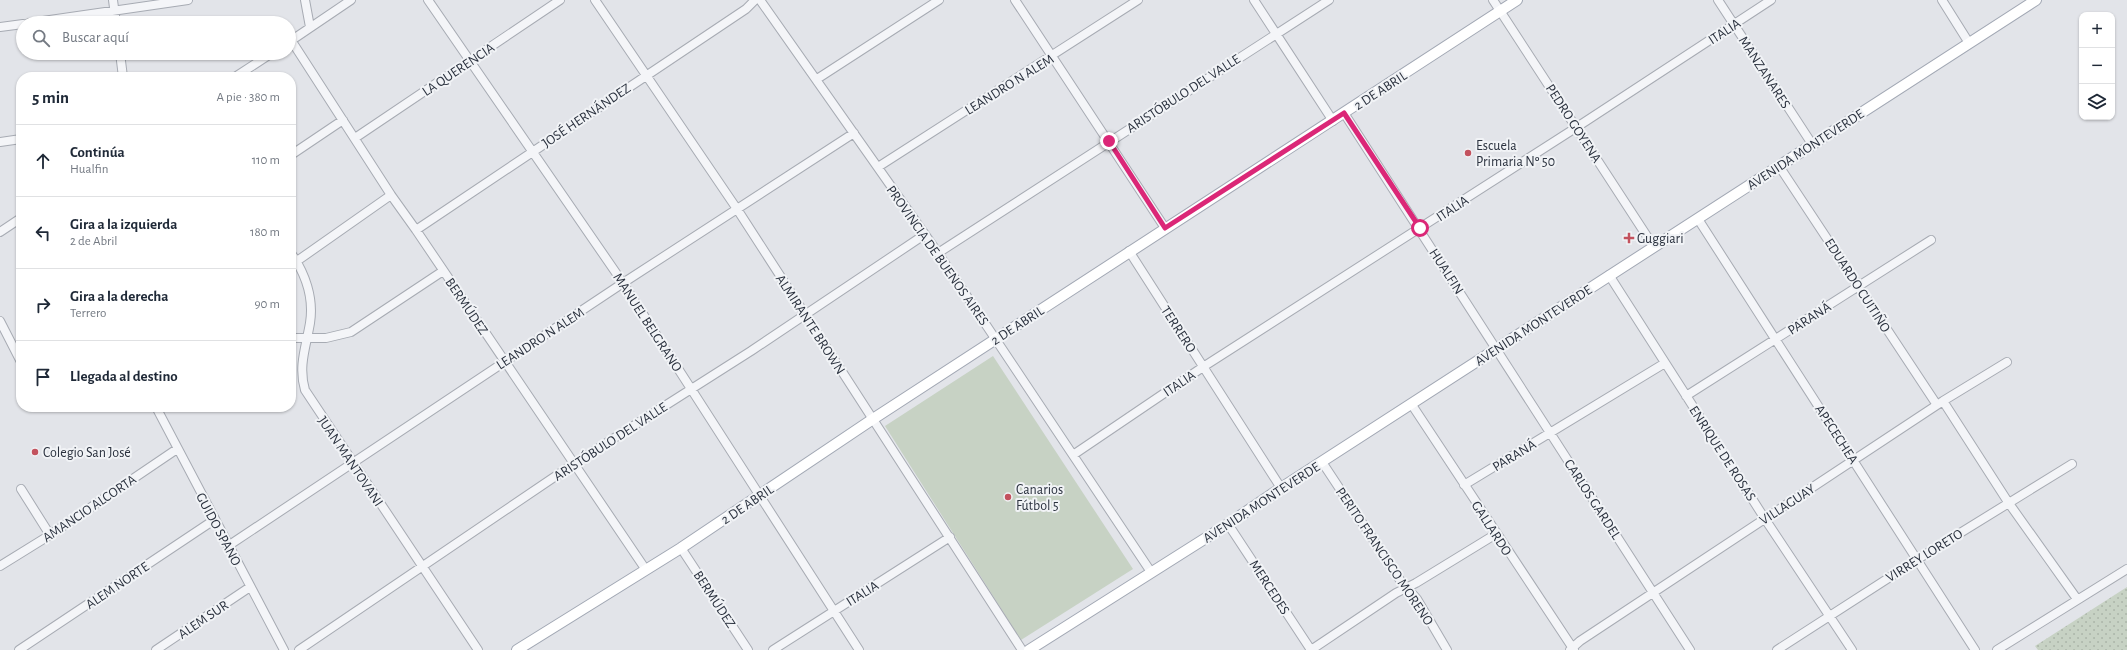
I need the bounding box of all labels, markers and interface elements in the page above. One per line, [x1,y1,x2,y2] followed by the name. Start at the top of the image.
[2079,12,2115,120] map controls
[2079,12,2115,48] button: +
[16,16,296,60] search box
[1706,16,1743,47] street label: ITALIA
[30,27,52,49] icon: search
[62,30,129,45] text: Buscar aquí
[1736,34,1793,111] street label: MANZANARES
[420,41,497,99] street label: LA QUERENCIA
[2079,48,2115,84] button: −
[1123,49,1243,136] street label: ARISTÓBULO DEL VALLE
[963,52,1056,118] street label: LEANDRO N ALEM
[1352,69,1410,113] street label: 2 DE ABRIL
[538,79,633,150] street label: JOSÉ HERNÁNDEZ
[1543,82,1604,165] street label: PEDRO GOYENA
[2079,84,2115,120] button: layers
[32,89,69,106] text: 5 min
[216,91,280,104] text: A pie · 380 m
[1745,107,1867,193] street label: AVENIDA MONTEVERDE
[1100,132,1118,150] route end
[1476,139,1555,169] place label: Escuela Primaria Nº 50
[70,145,125,160] text: Continúa
[1463,148,1473,158] marker: Escuela Primaria Nº 50
[32,150,54,172] icon: ahead
[252,154,280,167] text: 110 m
[70,163,109,176] text: Hualfin
[883,183,991,328] street label: PROVINCIA DE BUENOS AIRES
[1434,193,1471,224] street label: ITALIA
[70,217,177,232] text: Gira a la izquierda
[1411,219,1429,237] route start
[32,222,54,244] icon: left
[250,226,280,239] text: 180 m
[1637,232,1684,246] place label: Guggiari
[1624,233,1634,243] marker: Guggiari
[70,235,118,248] text: 2 de Abril
[1822,235,1894,335] street label: EDUARDO CUITIÑO
[1426,246,1466,297] street label: HUALFIN
[610,271,684,374] street label: MANUEL BELGRANO
[773,272,848,377] street label: ALMIRANTE BROWN
[442,274,493,337] street label: BERMÚDEZ
[1473,283,1595,369] street label: AVENIDA MONTEVERDE
[70,289,169,304] text: Gira a la derecha
[32,294,54,316] icon: right
[1784,297,1834,338] street label: PARANÁ
[254,298,280,311] text: 90 m
[989,304,1047,348] street label: 2 DE ABRIL
[1158,304,1198,355] street label: TERRERO
[494,305,587,372] street label: LEANDRO N ALEM
[70,307,106,320] text: Terrero
[32,366,54,388] icon: arrive
[1161,368,1198,400] street label: ITALIA
[70,369,178,384] text: Llegada al destino
[550,397,670,484] street label: ARISTÓBULO DEL VALLE
[1812,402,1860,467] street label: APECECHEA
[1686,403,1758,504] street label: ENRIQUE DE ROSAS
[315,414,385,509] street label: JUAN MANTOVANI
[1489,435,1539,474] street label: PARANÁ
[43,446,131,460] place label: Colegio San José
[30,447,40,457] marker: Colegio San José
[1561,457,1623,542] street label: CARLOS GARDEL
[1201,460,1323,546] street label: AVENIDA MONTEVERDE
[40,472,139,545] street label: AMANCIO ALCORTA
[719,482,776,527] street label: 2 DE ABRIL
[1757,482,1818,528] street label: VILLAGUAY
[1016,483,1063,513] place label: Canarios Fútbol 5
[1333,485,1436,628] street label: PERITO FRANCISCO MORENO
[193,491,243,568] street label: GUIDO SPANO
[1003,492,1013,502] marker: Canarios Fútbol 5
[1468,499,1514,558] street label: GALLARDO
[1884,527,1965,585] street label: VIRREY LORETO
[1246,558,1292,617] street label: MERCEDES
[83,559,152,612] street label: ALEM NORTE
[691,567,740,631] street label: BERMÚDEZ
[844,579,881,609] street label: ITALIA
[176,598,231,642] street label: ALEM SUR

